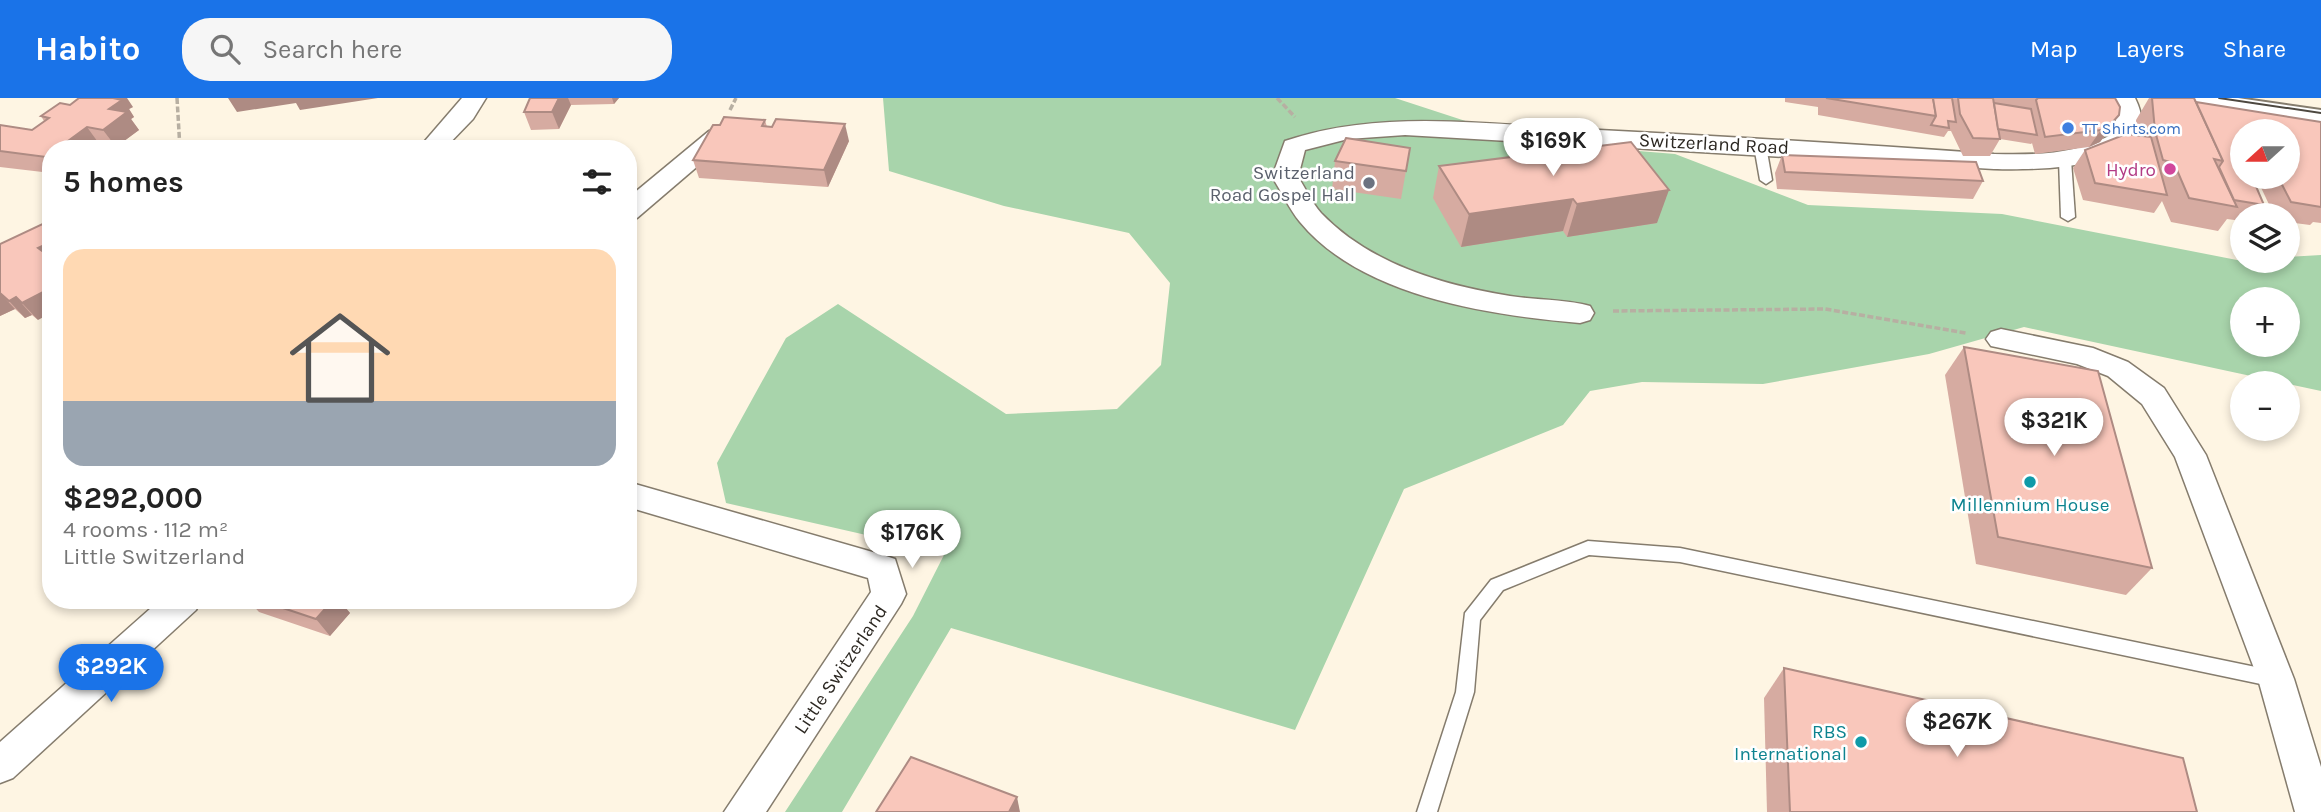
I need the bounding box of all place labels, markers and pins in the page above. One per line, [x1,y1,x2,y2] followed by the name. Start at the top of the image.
[1504,118,1602,178] pin: $169K
[2082,119,2181,138] place label: TT Shirts.com
[2060,120,2076,136] marker: TT Shirts.com
[2106,159,2156,181] place label: Hydro
[2162,161,2178,177] marker: Hydro
[1210,162,1355,206] place label: Switzerland Road Gospel Hall
[1361,175,1377,191] marker: Switzerland Road Gospel Hall
[2005,398,2103,458] pin: $321K
[2022,474,2038,490] marker: Millennium House
[1951,494,2109,516] place label: Millennium House
[863,510,961,570] pin: $176K
[62,644,160,704] pin: $292K
[1908,700,2006,759] pin: $267K
[1734,721,1847,765] place label: RBS International
[1853,734,1869,750] marker: RBS International

